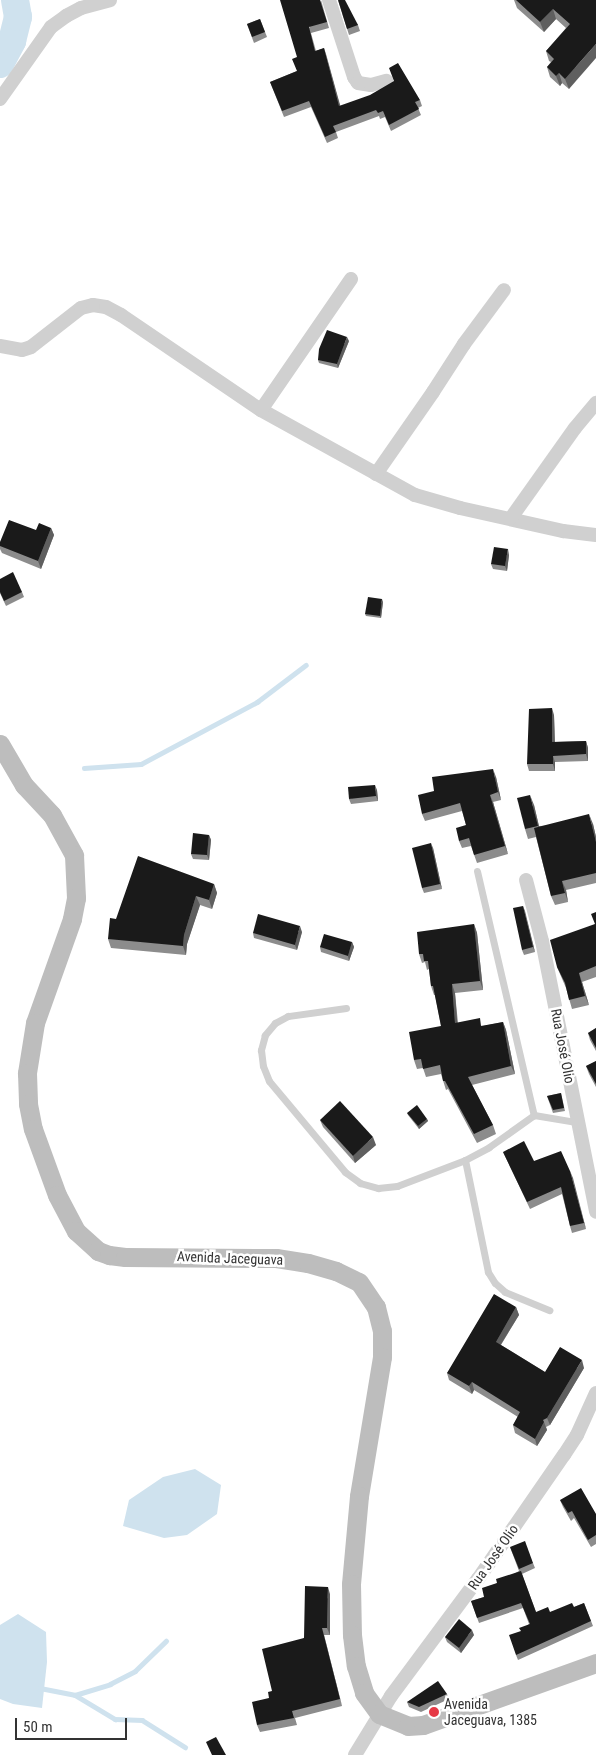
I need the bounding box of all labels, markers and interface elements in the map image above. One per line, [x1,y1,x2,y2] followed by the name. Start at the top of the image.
[548,1007,578,1085] street label: Rua José Olio
[177,1248,283,1268] street label: Avenida Jaceguava
[464,1521,522,1593] street label: Rua José Olio
[444,1696,537,1728] place label: Avenida Jaceguava, 1385
[428,1706,440,1718] marker: Avenida Jaceguava, 1385
[18,1708,130,1740] scale bar
[23,1718,53,1736] text: 50 m

